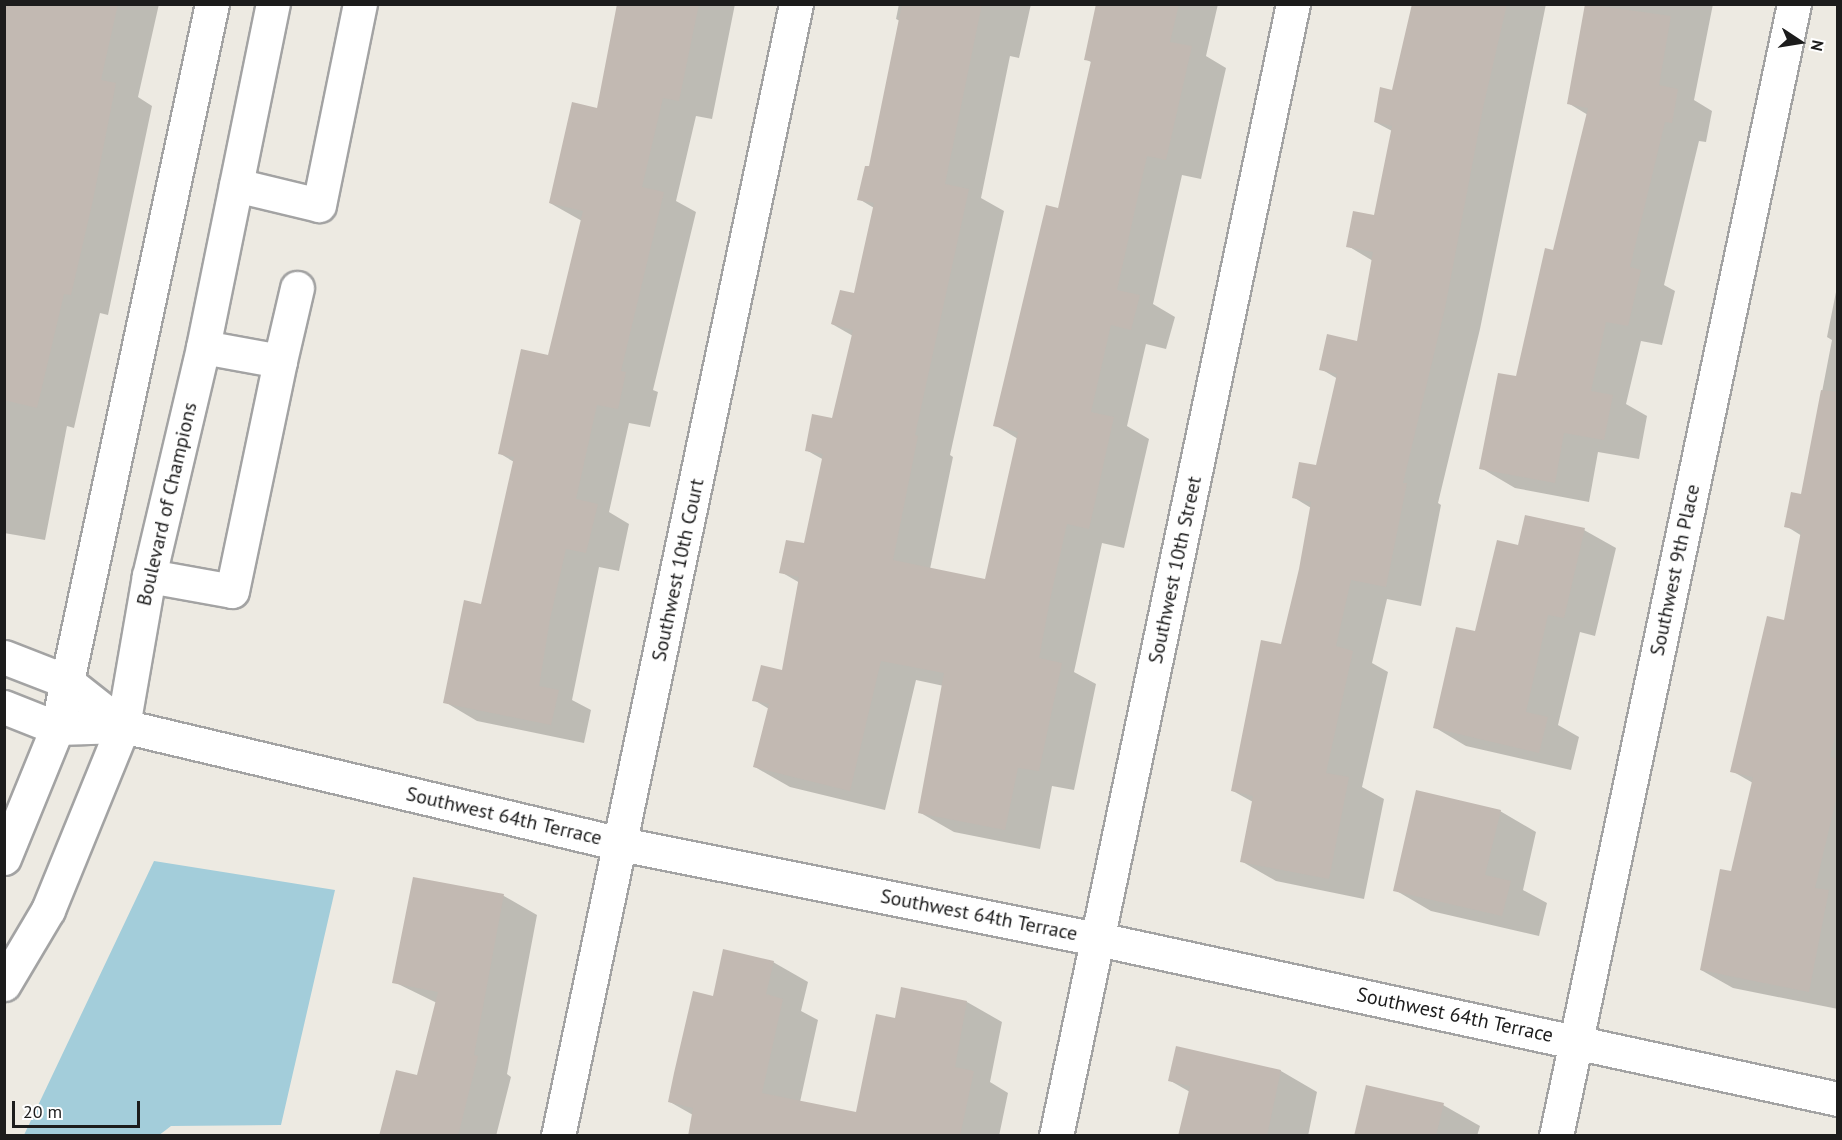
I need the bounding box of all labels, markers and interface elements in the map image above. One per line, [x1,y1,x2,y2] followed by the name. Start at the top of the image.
[1770,12,1830,72] north arrow
[1807,39,1828,53] text: N
[132,400,202,608] street label: Boulevard of Champions
[1143,474,1207,666] street label: Southwest 10th Street
[647,476,709,664] street label: Southwest 10th Court
[1645,482,1705,658] street label: Southwest 9th Place
[403,782,605,850] street label: Southwest 64th Terrace
[878,884,1080,946] street label: Southwest 64th Terrace
[1354,982,1556,1048] street label: Southwest 64th Terrace
[15,1089,142,1127] scale bar
[23,1100,62,1123] text: 20 m

